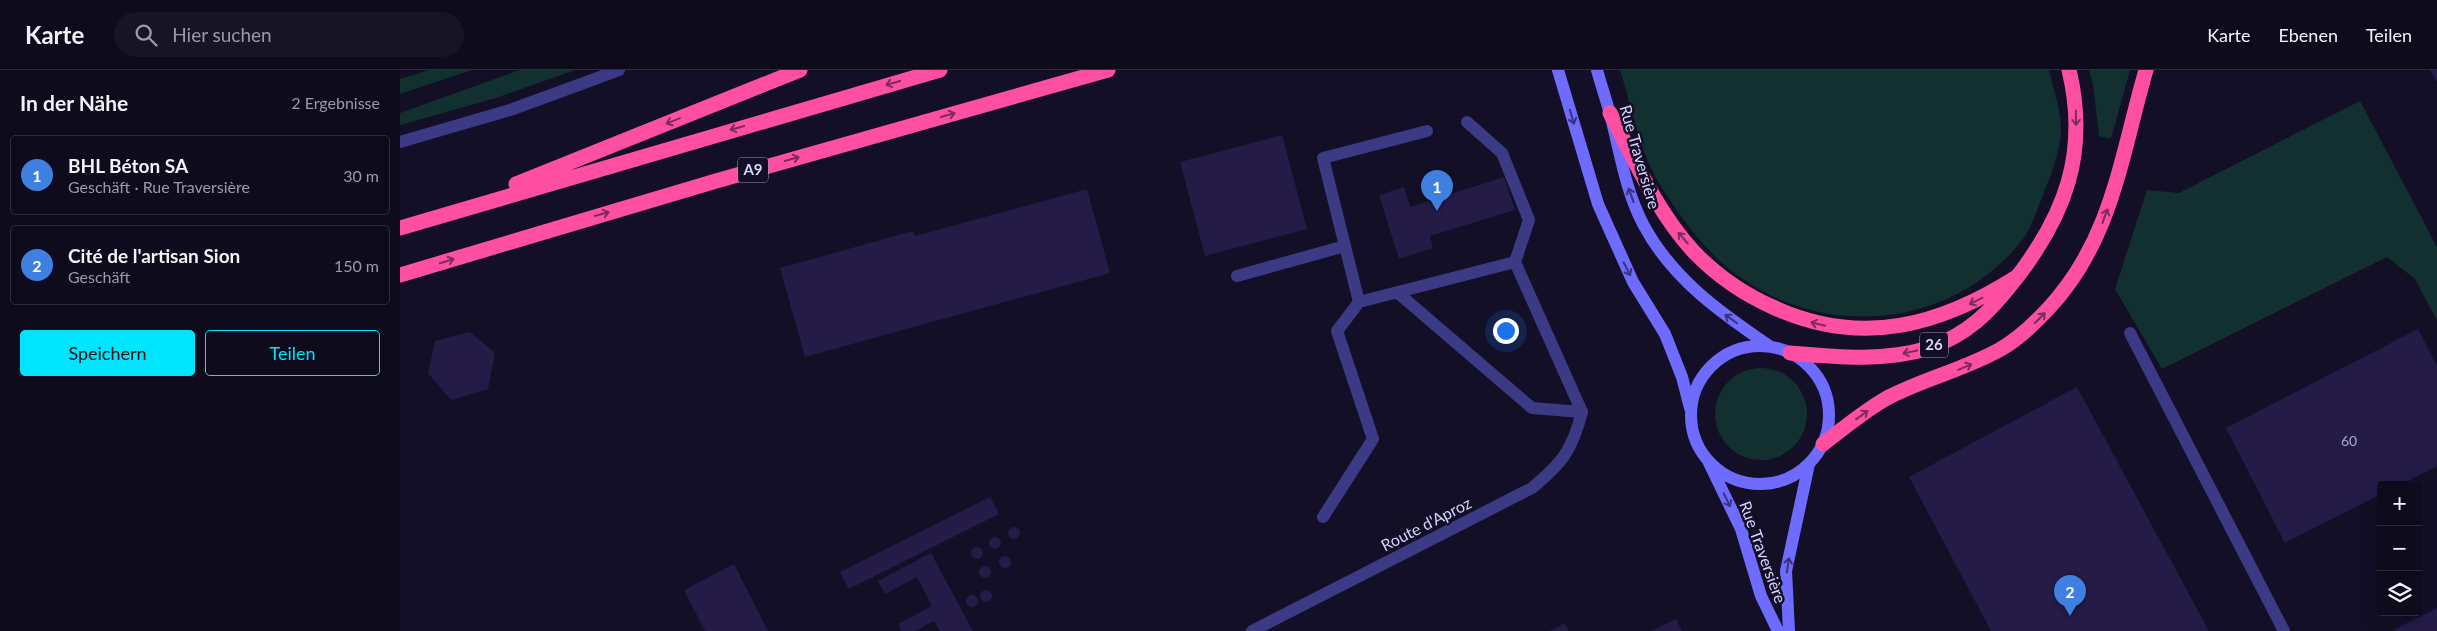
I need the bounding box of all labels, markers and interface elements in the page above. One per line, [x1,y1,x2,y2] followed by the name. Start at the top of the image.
[114,12,464,57] search box
[25,20,84,49] text: Karte
[132,21,160,49] icon: search
[172,23,272,46] text: Hier suchen
[2207,24,2250,46] text: Karte
[2278,24,2338,46] text: Ebenen
[2366,24,2412,46] text: Teilen
[886,79,902,89] one-way arrow
[20,90,128,115] text: In der Nähe
[291,93,380,112] text: 2 Ergebnisse
[1617,103,1664,211] street label: Rue Traversière
[1567,108,1577,124] one-way arrow
[940,109,956,119] one-way arrow
[2071,110,2081,126] one-way arrow
[666,117,681,126] one-way arrow
[730,124,746,134] one-way arrow
[68,154,188,177] text: BHL Béton SA
[784,154,800,164] one-way arrow
[738,158,768,182] road number: A9
[32,166,42,185] text: 1
[343,166,379,185] text: 30 m
[1421,170,1453,211] pin: 1
[68,177,250,196] text: Geschäft · Rue Traversière
[1626,188,1635,203] one-way arrow
[2101,208,2111,224] one-way arrow
[594,209,610,219] one-way arrow
[1678,232,1689,245] one-way arrow
[68,244,240,267] text: Cité de l'artisan Sion
[438,255,454,265] one-way arrow
[32,256,42,275] text: 2
[334,256,379,275] text: 150 m
[1623,261,1632,276] one-way arrow
[68,267,130,286] text: Geschäft
[1969,297,1984,306] one-way arrow
[2033,312,2046,324] one-way arrow
[1724,314,1738,325] one-way arrow
[1493,318,1519,344] your location
[1811,319,1827,328] one-way arrow
[20,330,195,376] button: Speichern
[205,330,380,376] button: Teilen
[1920,332,1948,358] road number: 26
[1902,348,1918,358] one-way arrow
[1957,362,1972,371] one-way arrow
[1855,410,1869,420] one-way arrow
[2341,432,2357,449] house number: 60
[2377,481,2422,616] map controls
[2377,481,2422,526] button: +
[1722,492,1732,507] one-way arrow
[1378,493,1474,554] street label: Route d'Aproz
[1736,498,1791,605] street label: Rue Traversière
[2377,526,2422,571] button: −
[1783,557,1793,573] one-way arrow
[2377,571,2422,616] button: layers
[2054,575,2086,616] pin: 2

